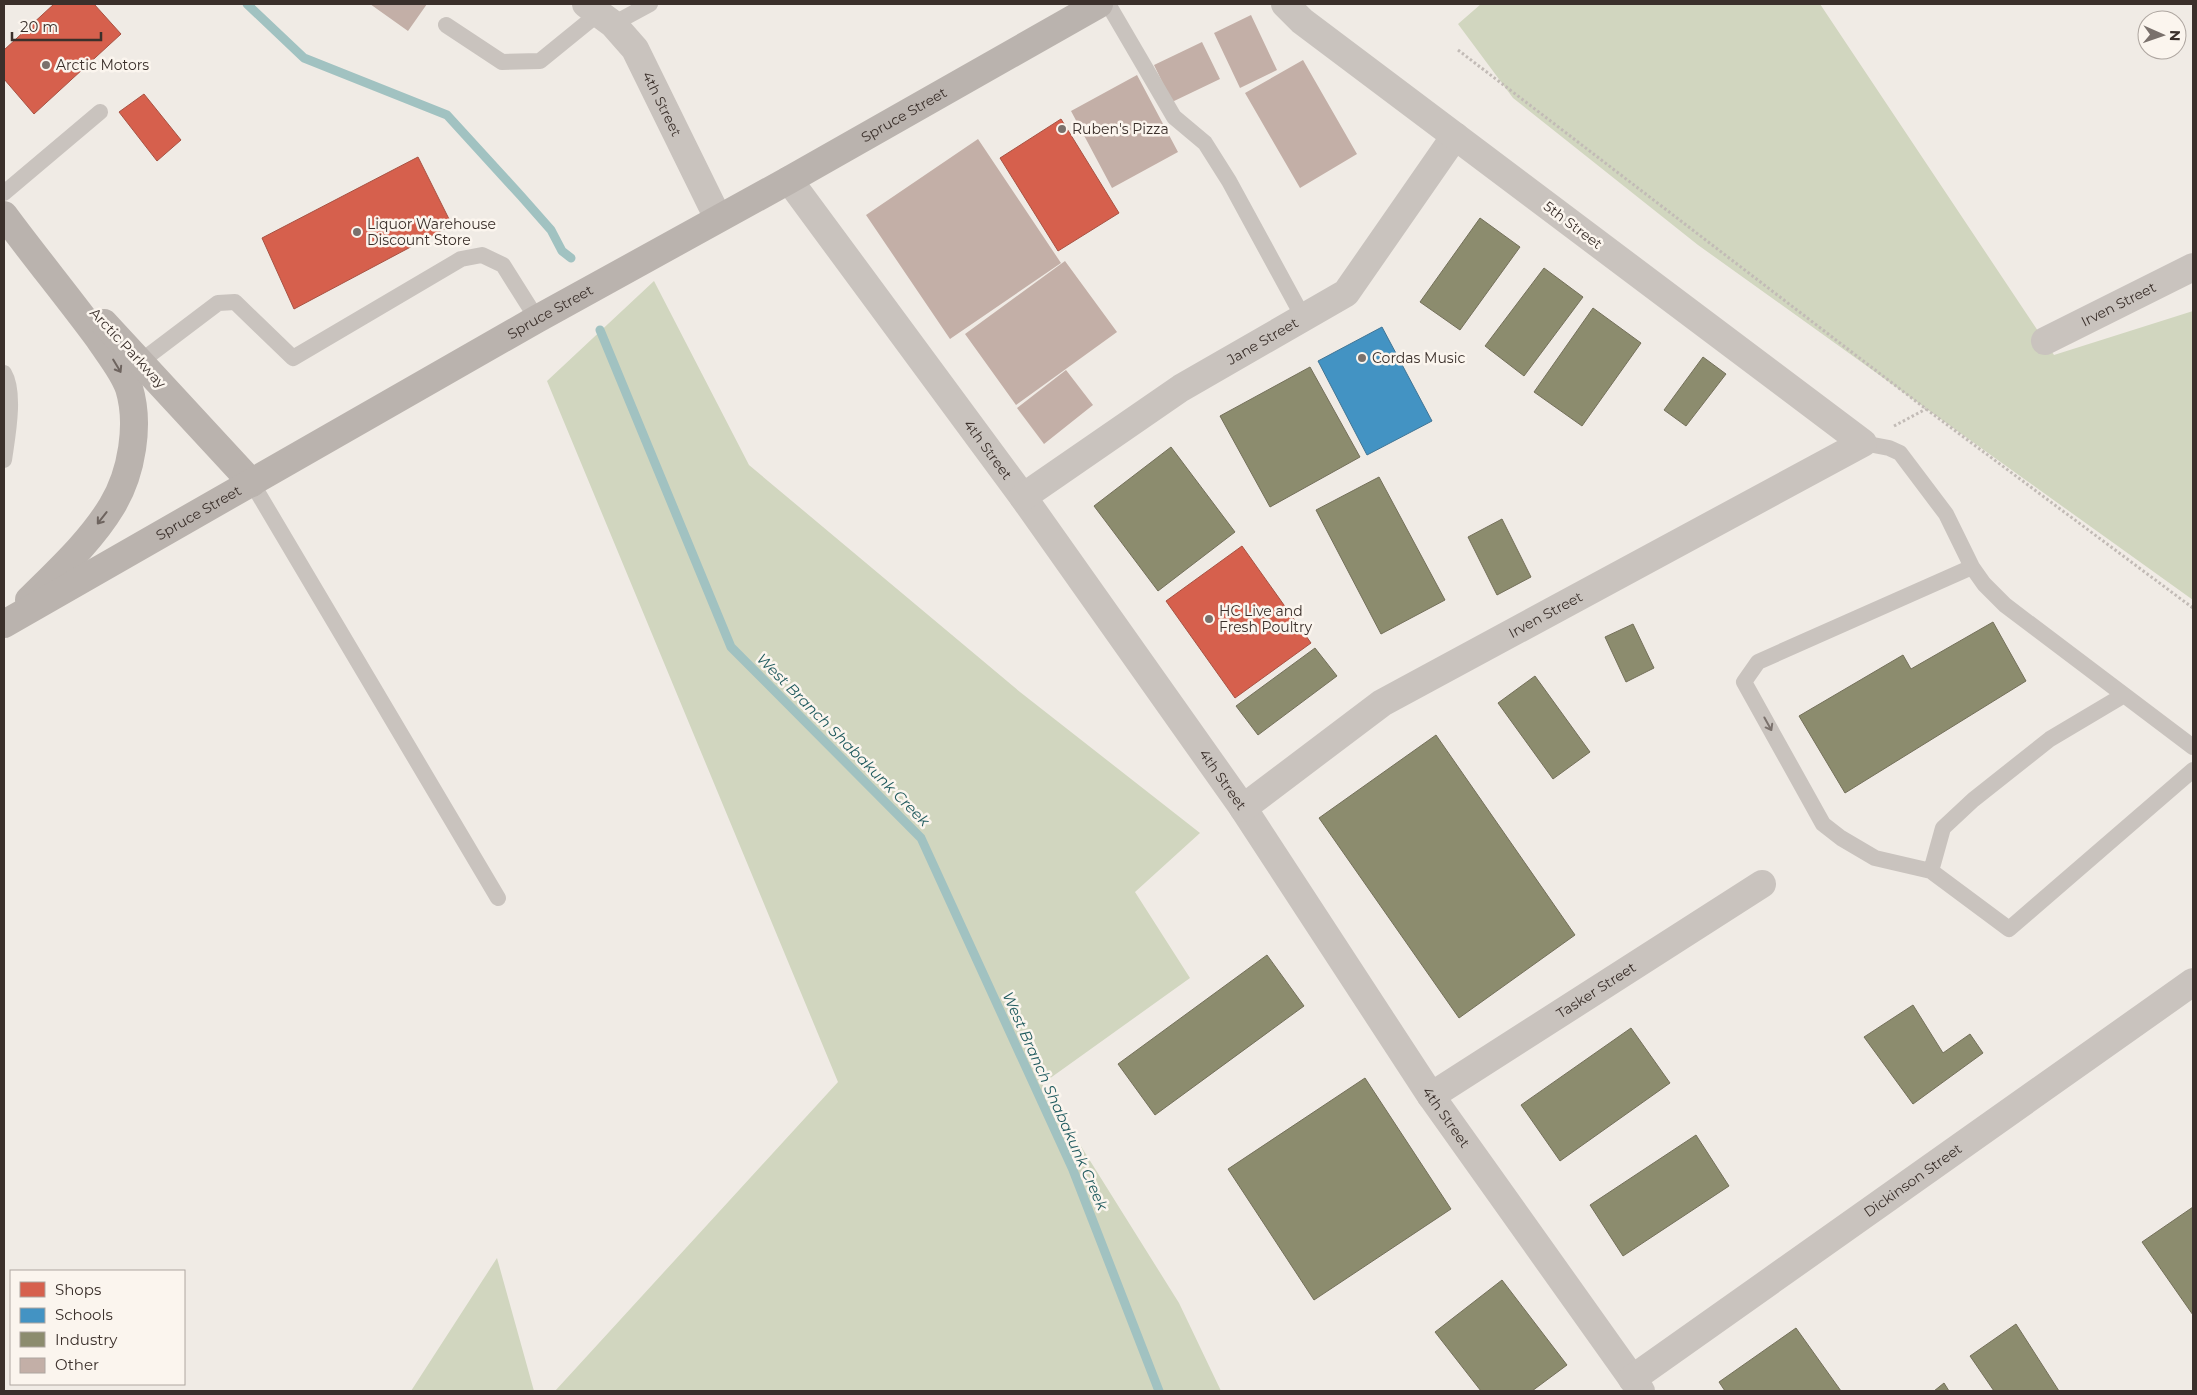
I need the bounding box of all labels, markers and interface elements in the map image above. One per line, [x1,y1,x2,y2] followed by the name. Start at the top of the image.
[12,10,101,42] scale bar
[2137,10,2187,60] north arrow
[20,17,58,36] text: 20 m
[2166,29,2184,41] text: N
[56,56,149,74] place label: Arctic Motors
[40,59,52,71] marker: Arctic Motors
[638,68,686,140] street label: 4th Street
[858,83,950,146] street label: Spruce Street
[1072,120,1169,138] place label: Ruben's Pizza
[1056,123,1068,135] marker: Ruben's Pizza
[1540,197,1606,253] street label: 5th Street
[367,215,496,249] place label: Liquor Warehouse Discount Store
[351,226,363,238] marker: Liquor Warehouse Discount Store
[2078,278,2159,331] street label: Irven Street
[504,281,596,343] street label: Spruce Street
[86,304,170,392] street label: Arctic Parkway
[1223,313,1302,369] street label: Jane Street
[1372,349,1465,367] place label: Cordas Music
[1356,352,1368,364] marker: Cordas Music
[112,359,122,373] one-way arrow
[960,416,1016,483] street label: 4th Street
[153,481,245,544] street label: Spruce Street
[97,511,108,524] one-way arrow
[1505,587,1586,642] street label: Irven Street
[1219,602,1312,636] place label: HC Live and Fresh Poultry
[1203,613,1215,625] marker: HC Live and Fresh Poultry
[753,649,935,831] water label: West Branch Shabakunk Creek
[1763,717,1773,732] one-way arrow
[1195,745,1251,814] street label: 4th Street
[1553,958,1639,1022] street label: Tasker Street
[999,989,1113,1214] water label: West Branch Shabakunk Creek
[1418,1083,1474,1151] street label: 4th Street
[1860,1139,1966,1221] street label: Dickinson Street
[10,1270,185,1385] legend
[55,1280,101,1299] text: Shops
[55,1305,113,1324] text: Schools
[55,1330,118,1349] text: Industry
[55,1355,99,1374] text: Other

